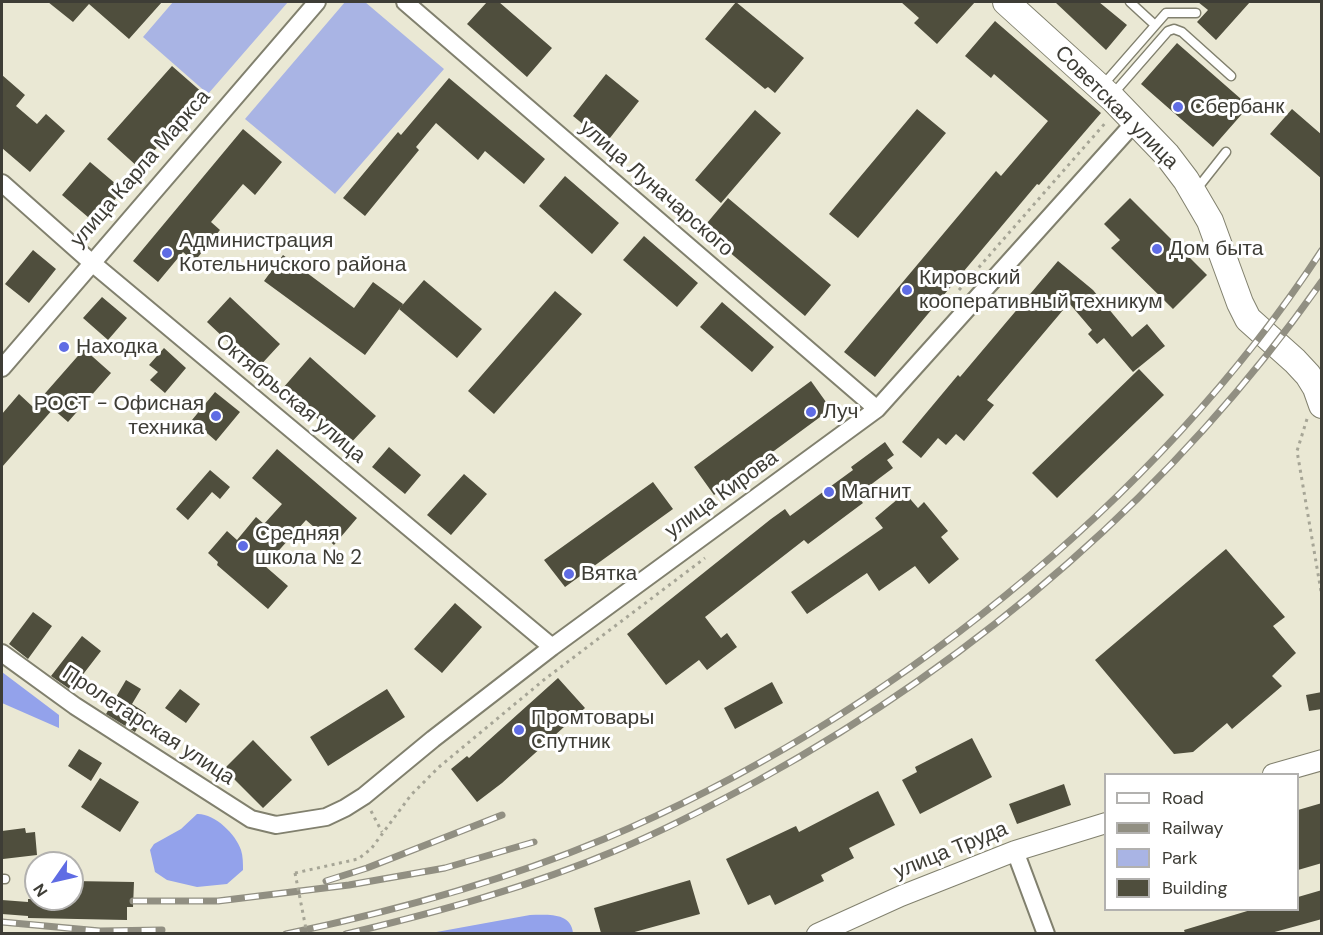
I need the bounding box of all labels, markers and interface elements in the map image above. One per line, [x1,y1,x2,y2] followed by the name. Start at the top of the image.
[1049,41,1183,175] street label: Советская улица
[66,85,216,253] street label: улица Карла Маркса
[1190,94,1284,120] place label: Сбербанк
[1171,100,1185,114] marker: Сбербанк
[574,115,738,263] street label: улица Луначарского
[179,228,406,278] place label: Администрация Котельничского района
[1169,236,1263,262] place label: Дом быта
[1150,242,1164,256] marker: Дом быта
[160,246,174,260] marker: Администрация Котельничского района
[919,265,1163,315] place label: Кировский кооперативный техникум
[900,283,914,297] marker: Кировский кооперативный техникум
[210,329,370,469] street label: Октябрьская улица
[76,334,158,360] place label: Находка
[57,340,71,354] marker: Находка
[34,391,204,441] place label: РОСТ - Офисная техника
[823,399,858,425] place label: Луч
[804,405,818,419] marker: Луч
[209,409,223,423] marker: РОСТ - Офисная техника
[661,446,783,544] street label: улица Кирова
[841,479,911,505] place label: Магнит
[822,485,836,499] marker: Магнит
[255,521,362,571] place label: Средняя школа № 2
[236,539,250,553] marker: Средняя школа № 2
[581,561,637,587] place label: Вятка
[562,567,576,581] marker: Вятка
[57,661,239,791] street label: Пролетарская улица
[531,705,654,755] place label: Промтовары Спутник
[512,723,526,737] marker: Промтовары Спутник
[1104,773,1299,911] legend
[1162,786,1204,810] text: Road
[1162,816,1224,840] text: Railway
[891,817,1011,885] street label: улица Труда
[1162,846,1198,870] text: Park
[24,851,84,911] north arrow
[1162,876,1227,900] text: Building
[28,880,52,901] text: N

